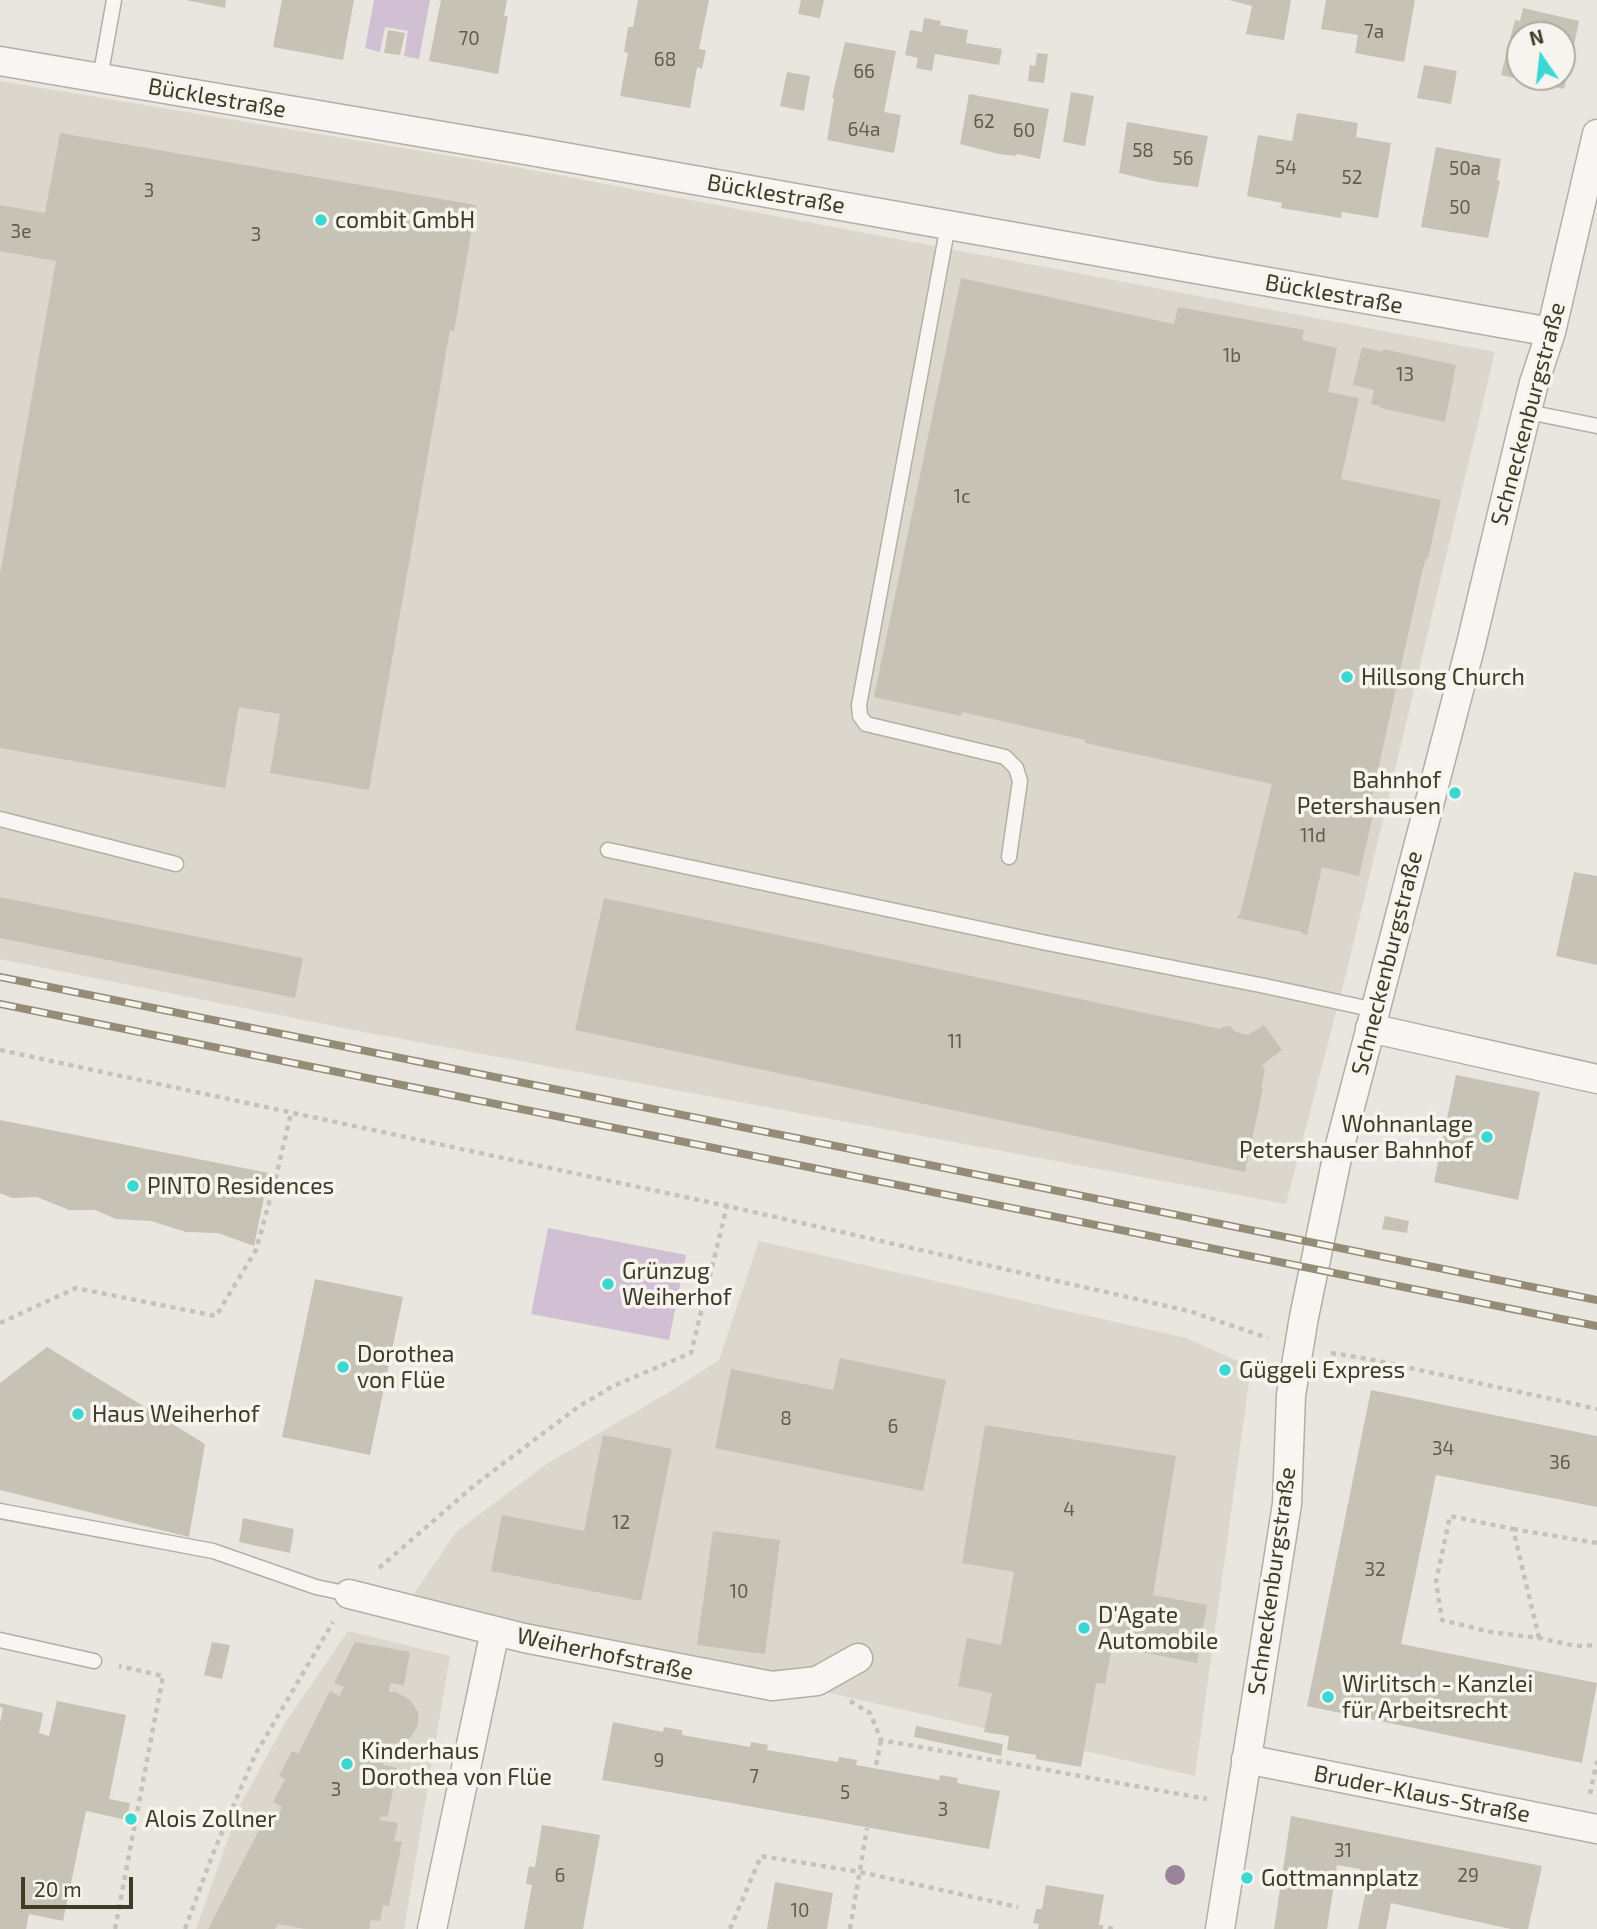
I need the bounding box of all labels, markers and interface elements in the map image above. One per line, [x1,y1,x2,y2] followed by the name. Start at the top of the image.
[1364,21,1384,43] house number: 7a
[1506,21,1576,91] north arrow
[1527,24,1546,50] text: N
[458,28,480,50] house number: 70
[654,49,676,71] house number: 68
[853,61,875,83] house number: 66
[146,72,288,124] street label: Bücklestraße
[973,111,995,133] house number: 62
[848,119,880,141] house number: 64a
[1013,120,1035,142] house number: 60
[1132,140,1154,162] house number: 58
[1172,148,1194,170] house number: 56
[1275,157,1297,179] house number: 54
[1449,158,1481,180] house number: 50a
[1342,167,1362,189] house number: 52
[705,168,847,220] street label: Bücklestraße
[144,180,154,202] house number: 3
[1449,197,1471,219] house number: 50
[335,206,475,234] place label: combit GmbH
[313,212,329,228] marker: combit GmbH
[11,221,31,243] house number: 3e
[251,224,261,246] house number: 3
[1263,268,1405,320] street label: Bücklestraße
[1485,299,1571,529] street label: Schneckenburgstraße
[1223,345,1241,367] house number: 1b
[1396,364,1414,386] house number: 13
[954,486,970,508] house number: 1c
[1361,663,1525,691] place label: Hillsong Church
[1339,669,1355,685] marker: Hillsong Church
[1297,766,1441,820] place label: Bahnhof Petershausen
[1447,785,1463,801] marker: Bahnhof Petershausen
[1300,825,1326,847] house number: 11d
[1346,848,1428,1078] street label: Schneckenburgstraße
[947,1031,963,1053] house number: 11
[1239,1110,1473,1164] place label: Wohnanlage Petershauser Bahnhof
[1479,1129,1495,1145] marker: Wohnanlage Petershauser Bahnhof
[147,1172,334,1200] place label: PINTO Residences
[125,1178,141,1194] marker: PINTO Residences
[622,1257,732,1311] place label: Grünzug Weiherhof
[600,1276,616,1292] marker: Grünzug Weiherhof
[357,1340,454,1394] place label: Dorothea von Flüe
[1239,1356,1405,1384] place label: Güggeli Express
[335,1359,351,1375] marker: Dorothea von Flüe
[1217,1362,1233,1378] marker: Güggeli Express
[92,1400,259,1428] place label: Haus Weiherhof
[70,1406,86,1422] marker: Haus Weiherhof
[780,1408,792,1430] house number: 8
[888,1416,898,1438] house number: 6
[1432,1438,1454,1460] house number: 34
[1549,1452,1571,1474] house number: 36
[1242,1465,1302,1697] street label: Schneckenburgstraße
[1063,1499,1075,1521] house number: 4
[612,1512,630,1534] house number: 12
[1364,1559,1386,1581] house number: 32
[729,1581,749,1603] house number: 10
[1098,1601,1218,1655] place label: D'Agate Automobile
[1076,1620,1092,1636] marker: D'Agate Automobile
[514,1622,696,1686] street label: Weiherhofstraße
[1342,1670,1533,1724] place label: Wirlitsch - Kanzlei für Arbeitsrecht
[1320,1689,1336,1705] marker: Wirlitsch - Kanzlei für Arbeitsrecht
[361,1737,552,1791] place label: Kinderhaus Dorothea von Flüe
[654,1750,664,1772] house number: 9
[339,1756,355,1772] marker: Kinderhaus Dorothea von Flüe
[1312,1759,1532,1829] street label: Bruder-Klaus-Straße
[749,1766,759,1788] house number: 7
[331,1779,341,1801] house number: 3
[840,1782,850,1804] house number: 5
[938,1799,948,1821] house number: 3
[145,1805,276,1833] place label: Alois Zollner
[123,1811,139,1827] marker: Alois Zollner
[1334,1840,1352,1862] house number: 31
[24,1862,136,1906] scale bar
[1261,1864,1419,1892] place label: Gottmannplatz
[555,1865,565,1887] house number: 6
[1457,1865,1479,1887] house number: 29
[1239,1870,1255,1886] marker: Gottmannplatz
[34,1876,82,1901] text: 20 m
[790,1900,810,1922] house number: 10

